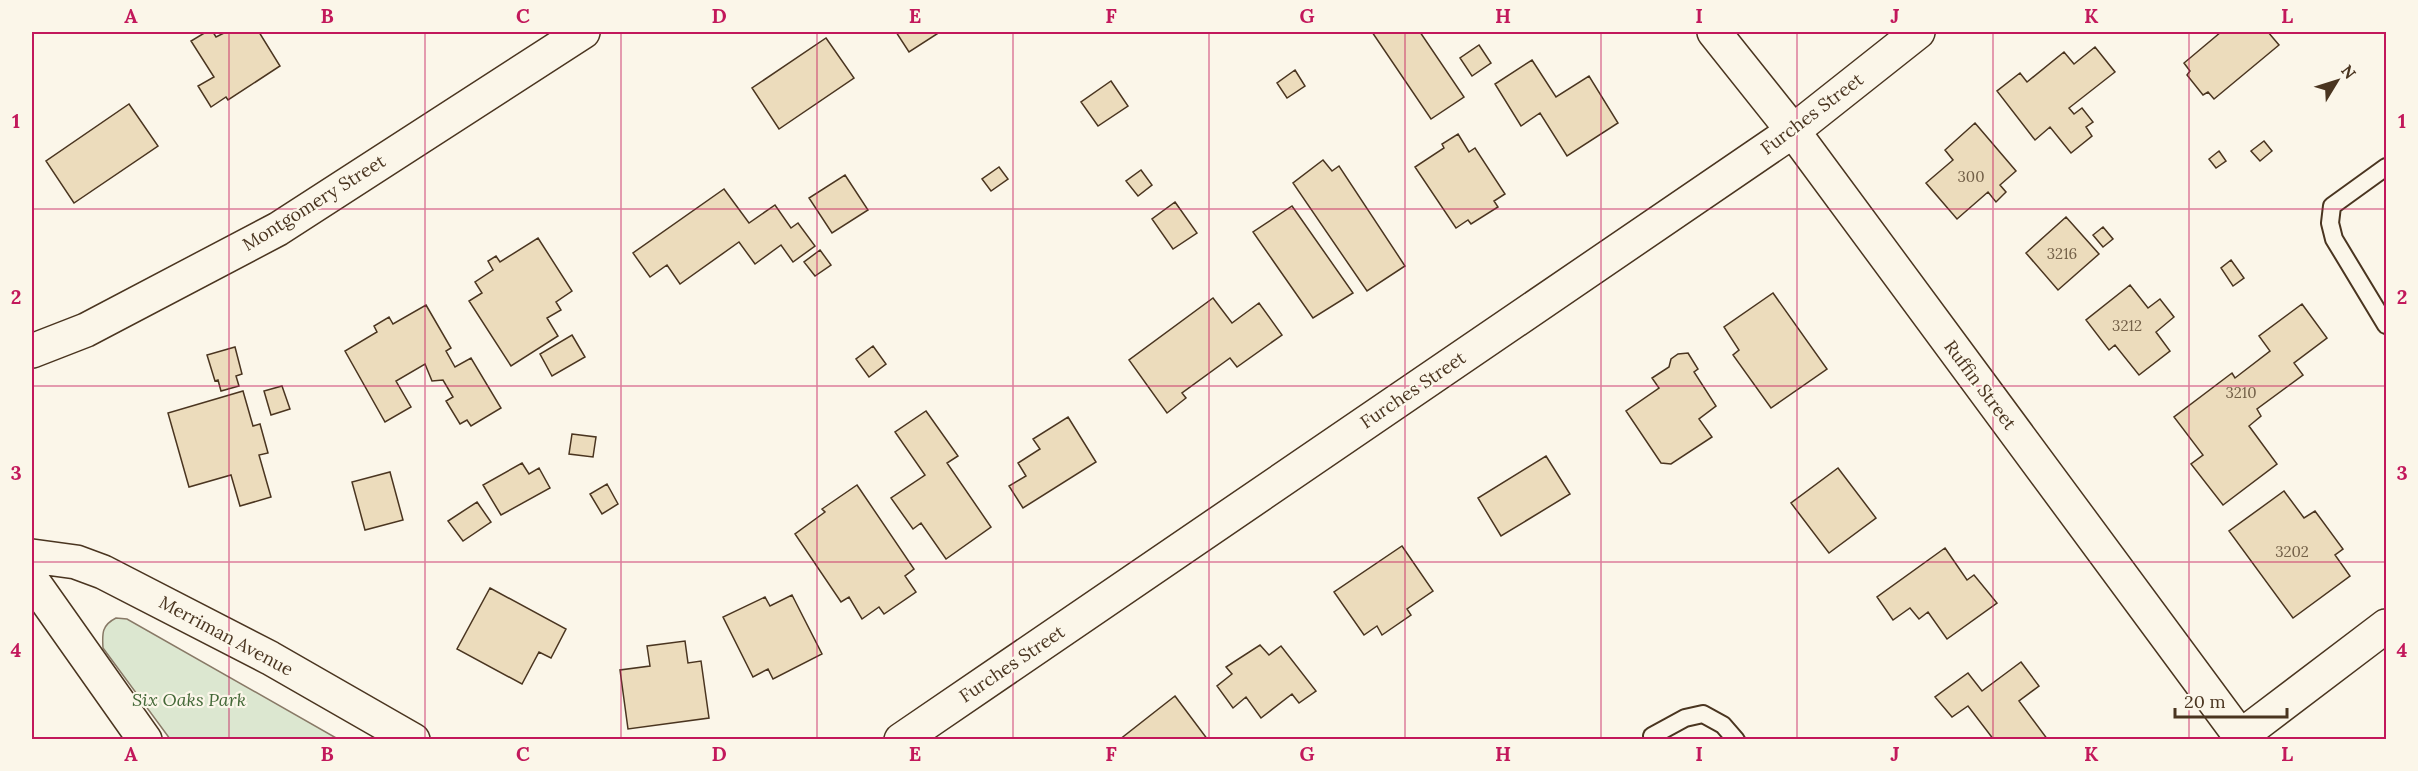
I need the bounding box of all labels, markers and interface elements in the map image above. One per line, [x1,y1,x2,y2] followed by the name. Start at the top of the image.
[124,3,138,28] text: A
[320,3,334,28] text: B
[516,3,530,28] text: C
[711,3,727,28] text: D
[909,3,921,28] text: E
[1105,3,1117,28] text: F
[1299,3,1315,28] text: G
[1495,3,1511,28] text: H
[1695,3,1703,28] text: I
[1890,3,1900,28] text: J
[2084,3,2099,28] text: K
[2281,3,2293,28] text: L
[2307,51,2367,111] north arrow
[2337,61,2361,83] text: N
[1756,68,1867,160] street label: Furches Street
[12,108,20,133] text: 1
[2398,108,2406,133] text: 1
[238,149,390,256] street label: Montgomery Street
[1958,167,1985,186] house number: 300
[2047,244,2077,263] house number: 3216
[11,284,21,309] text: 2
[2397,284,2407,309] text: 2
[2112,316,2142,335] house number: 3212
[1939,335,2022,434] street label: Ruffin Street
[1356,346,1470,433] street label: Furches Street
[2225,383,2257,402] house number: 3210
[10,460,22,485] text: 3
[2396,460,2408,485] text: 3
[2275,542,2309,561] house number: 3202
[155,590,298,681] street label: Merriman Avenue
[955,620,1069,707] street label: Furches Street
[11,637,22,662] text: 4
[2397,637,2408,662] text: 4
[2175,681,2288,719] scale bar
[132,688,246,711] park label: Six Oaks Park
[2184,690,2226,713] text: 20 m
[124,741,138,766] text: A
[320,741,334,766] text: B
[516,741,530,766] text: C
[711,741,727,766] text: D
[909,741,921,766] text: E
[1105,741,1117,766] text: F
[1299,741,1315,766] text: G
[1495,741,1511,766] text: H
[1695,741,1703,766] text: I
[1890,741,1900,766] text: J
[2084,741,2099,766] text: K
[2281,741,2293,766] text: L

